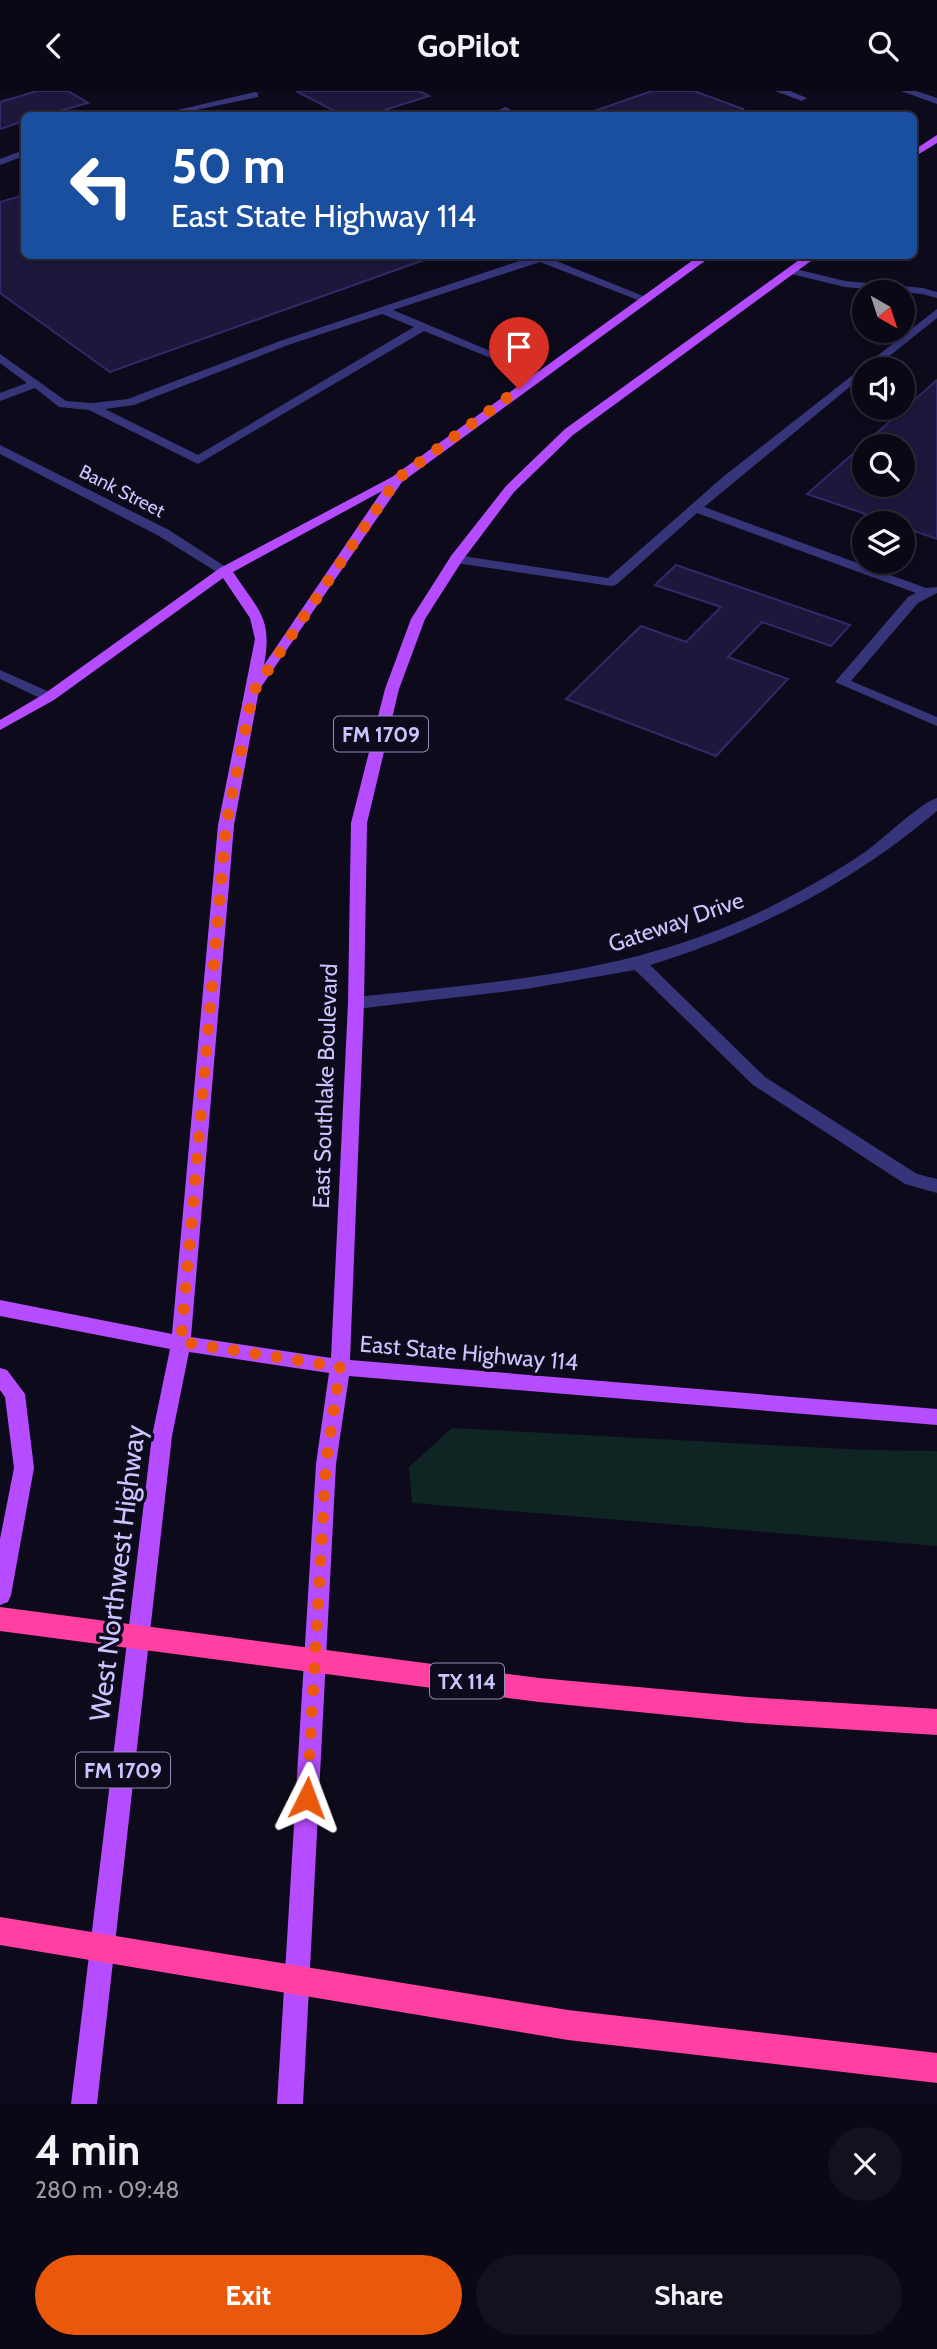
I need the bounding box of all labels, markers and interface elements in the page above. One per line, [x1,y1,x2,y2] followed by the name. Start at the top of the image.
[417,26,520,65] text: GoPilot
[35,27,73,65] icon: back
[864,27,902,65] icon: search
[171,136,286,195] text: 50 m
[56,140,147,231] icon: left
[171,196,476,235] text: East State Highway 114
[852,280,915,343] north arrow
[852,280,915,574] map controls
[489,317,549,389] pin
[500,328,538,366] icon: arrive
[852,357,915,420] button: sound
[852,434,915,497] button: search
[75,460,169,523] street label: Bank Street
[852,511,915,574] button: layers
[334,717,428,751] road number: FM 1709
[605,886,748,958] street label: Gateway Drive
[307,963,343,1209] street label: East Southlake Boulevard
[359,1329,579,1377] street label: East State Highway 114
[82,1423,152,1723] street label: West Northwest Highway
[430,1663,504,1699] road number: TX 114
[76,1753,170,1787] road number: FM 1709
[270,1761,344,1835] position arrow
[35,2124,140,2176] text: 4 min
[828,2127,902,2201] button: close
[35,2176,179,2204] text: 280 m · 09:48
[35,2255,462,2335] button: Exit
[476,2255,902,2335] button: Share

